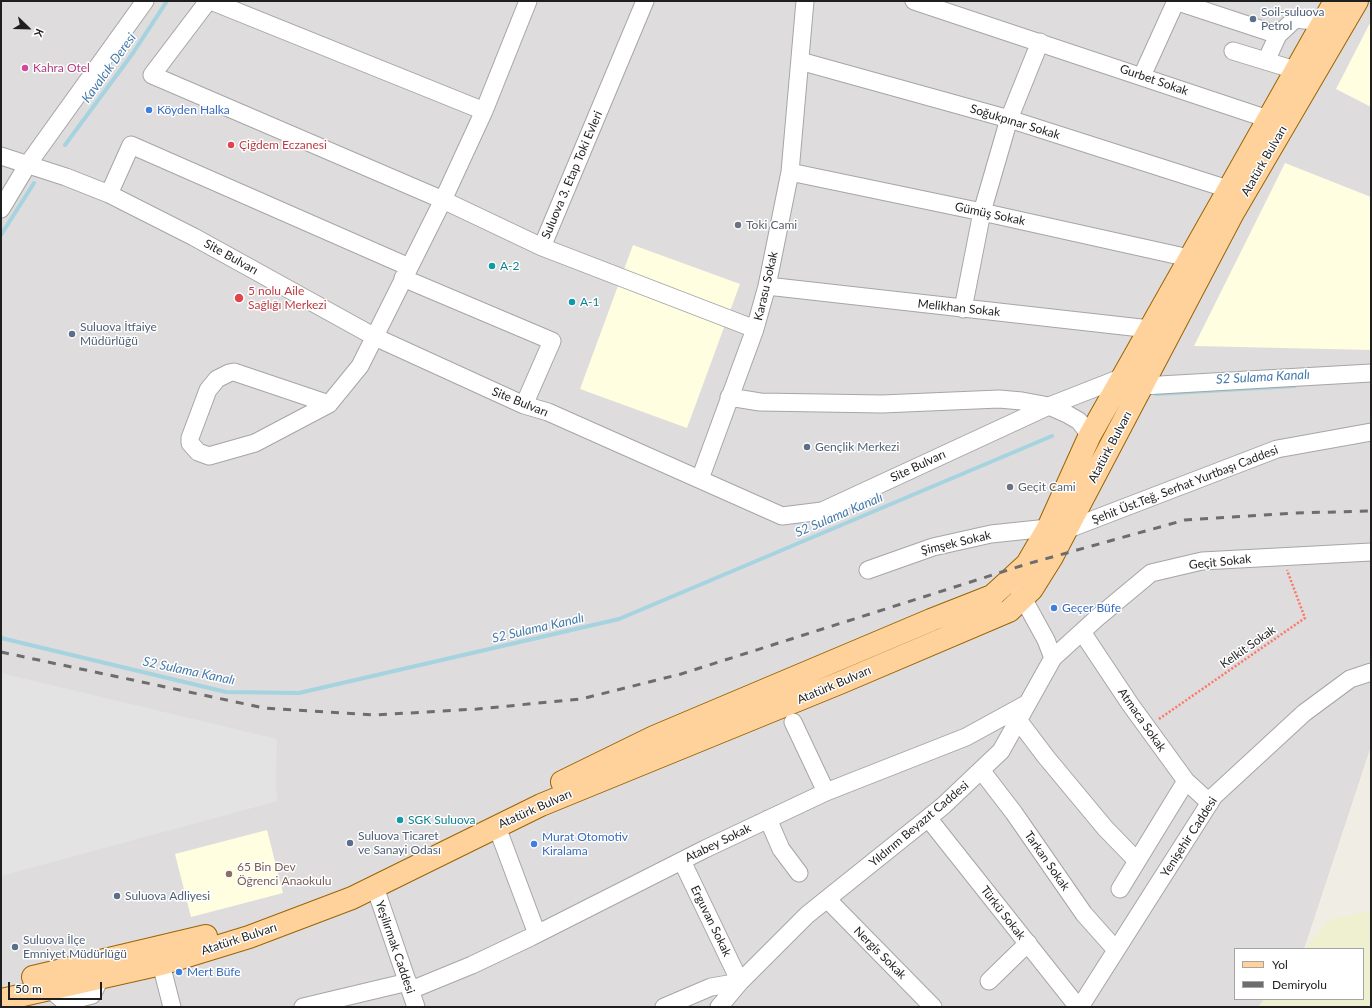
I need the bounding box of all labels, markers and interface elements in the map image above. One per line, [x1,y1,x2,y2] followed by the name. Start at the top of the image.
[1261,5,1325,33] place label: Soil-suluova Petrol
[8,8,48,48] north arrow
[1248,14,1258,24] marker: Soil-suluova Petrol
[32,27,47,39] text: K
[79,30,139,106] water label: Kavalcık Deresi
[33,61,90,75] place label: Kahra Otel
[1118,62,1190,98] street label: Gurbet Sokak
[20,63,30,73] marker: Kahra Otel
[968,101,1062,143] street label: Soğukpınar Sokak
[157,103,230,117] place label: Köyden Halka
[144,105,154,115] marker: Köyden Halka
[538,109,606,241] street label: Suluova 3. Etap Toki Evleri
[1238,123,1290,199] street label: Atatürk Bulvarı
[239,138,327,152] place label: Çiğdem Eczanesi
[226,140,236,150] marker: Çiğdem Eczanesi
[953,200,1027,228] street label: Gümüş Sokak
[746,218,797,232] place label: Toki Cami
[733,220,743,230] marker: Toki Cami
[202,236,260,278] street label: Site Bulvarı
[751,250,781,322] street label: Karasu Sokak
[500,259,520,273] place label: A-2
[487,261,497,271] marker: A-2
[248,284,327,312] place label: 5 nolu Aile Sağlığı Merkezi
[233,292,245,304] marker: 5 nolu Aile Sağlığı Merkezi
[580,295,600,309] place label: A-1
[567,297,577,307] marker: A-1
[917,297,1001,319] street label: Melikhan Sokak
[80,320,157,348] place label: Suluova İtfaiye Müdürlüğü
[67,329,77,339] marker: Suluova İtfaiye Müdürlüğü
[1216,367,1310,387] water label: S2 Sulama Kanalı
[490,384,550,420] street label: Site Bulvarı
[1085,409,1135,485] street label: Atatürk Bulvarı
[815,440,899,454] place label: Gençlik Merkezi
[802,442,812,452] marker: Gençlik Merkezi
[1090,443,1280,527] street label: Şehit Üst.Teğ. Serhat Yurtbaşı Caddesi
[888,447,948,485] street label: Site Bulvarı
[1018,480,1076,494] place label: Geçit Cami
[1005,482,1015,492] marker: Geçit Cami
[793,489,885,541] water label: S2 Sulama Kanalı
[920,528,992,558] street label: Şimşek Sokak
[1188,552,1252,572] street label: Geçit Sokak
[1062,601,1121,615] place label: Geçer Büfe
[1049,603,1059,613] marker: Geçer Büfe
[491,610,585,646] water label: S2 Sulama Kanalı
[1217,623,1279,671] street label: Kelkit Sokak
[141,654,237,688] water label: S2 Sulama Kanalı
[795,663,873,707] street label: Atatürk Bulvarı
[1115,686,1169,754] street label: Atmaca Sokak
[866,778,972,870] street label: Yıldırım Beyazıt Caddesi
[496,786,574,832] street label: Atatürk Bulvarı
[1158,794,1220,880] street label: Yenişehir Caddesi
[408,813,476,827] place label: SGK Suluova
[395,815,405,825] marker: SGK Suluova
[683,821,753,865] street label: Atabey Sokak
[1021,828,1073,894] street label: Tarkan Sokak
[358,829,441,857] place label: Suluova Ticaret ve Sanayi Odası
[542,830,628,858] place label: Murat Otomotiv Kiralama
[345,838,355,848] marker: Suluova Ticaret ve Sanayi Odası
[529,839,539,849] marker: Murat Otomotiv Kiralama
[237,860,331,888] place label: 65 Bin Dev Öğrenci Anaokulu
[224,869,234,879] marker: 65 Bin Dev Öğrenci Anaokulu
[688,883,734,959] street label: Erguvan Sokak
[978,883,1028,943] street label: Türkü Sokak
[125,889,210,903] place label: Suluova Adliyesi
[112,891,122,901] marker: Suluova Adliyesi
[372,899,418,995] street label: Yeşilırmak Caddesi
[199,920,279,958] street label: Atatürk Bulvarı
[851,924,909,982] street label: Nergis Sokak
[23,933,127,961] place label: Suluova İlçe Emniyet Müdürlüğü
[10,942,20,952] marker: Suluova İlçe Emniyet Müdürlüğü
[1234,948,1364,1000] legend
[1272,957,1288,972] text: Yol
[187,965,241,979] place label: Mert Büfe
[174,967,184,977] marker: Mert Büfe
[10,974,104,1000] scale bar
[1272,977,1327,992] text: Demiryolu
[15,981,42,996] text: 50 m

